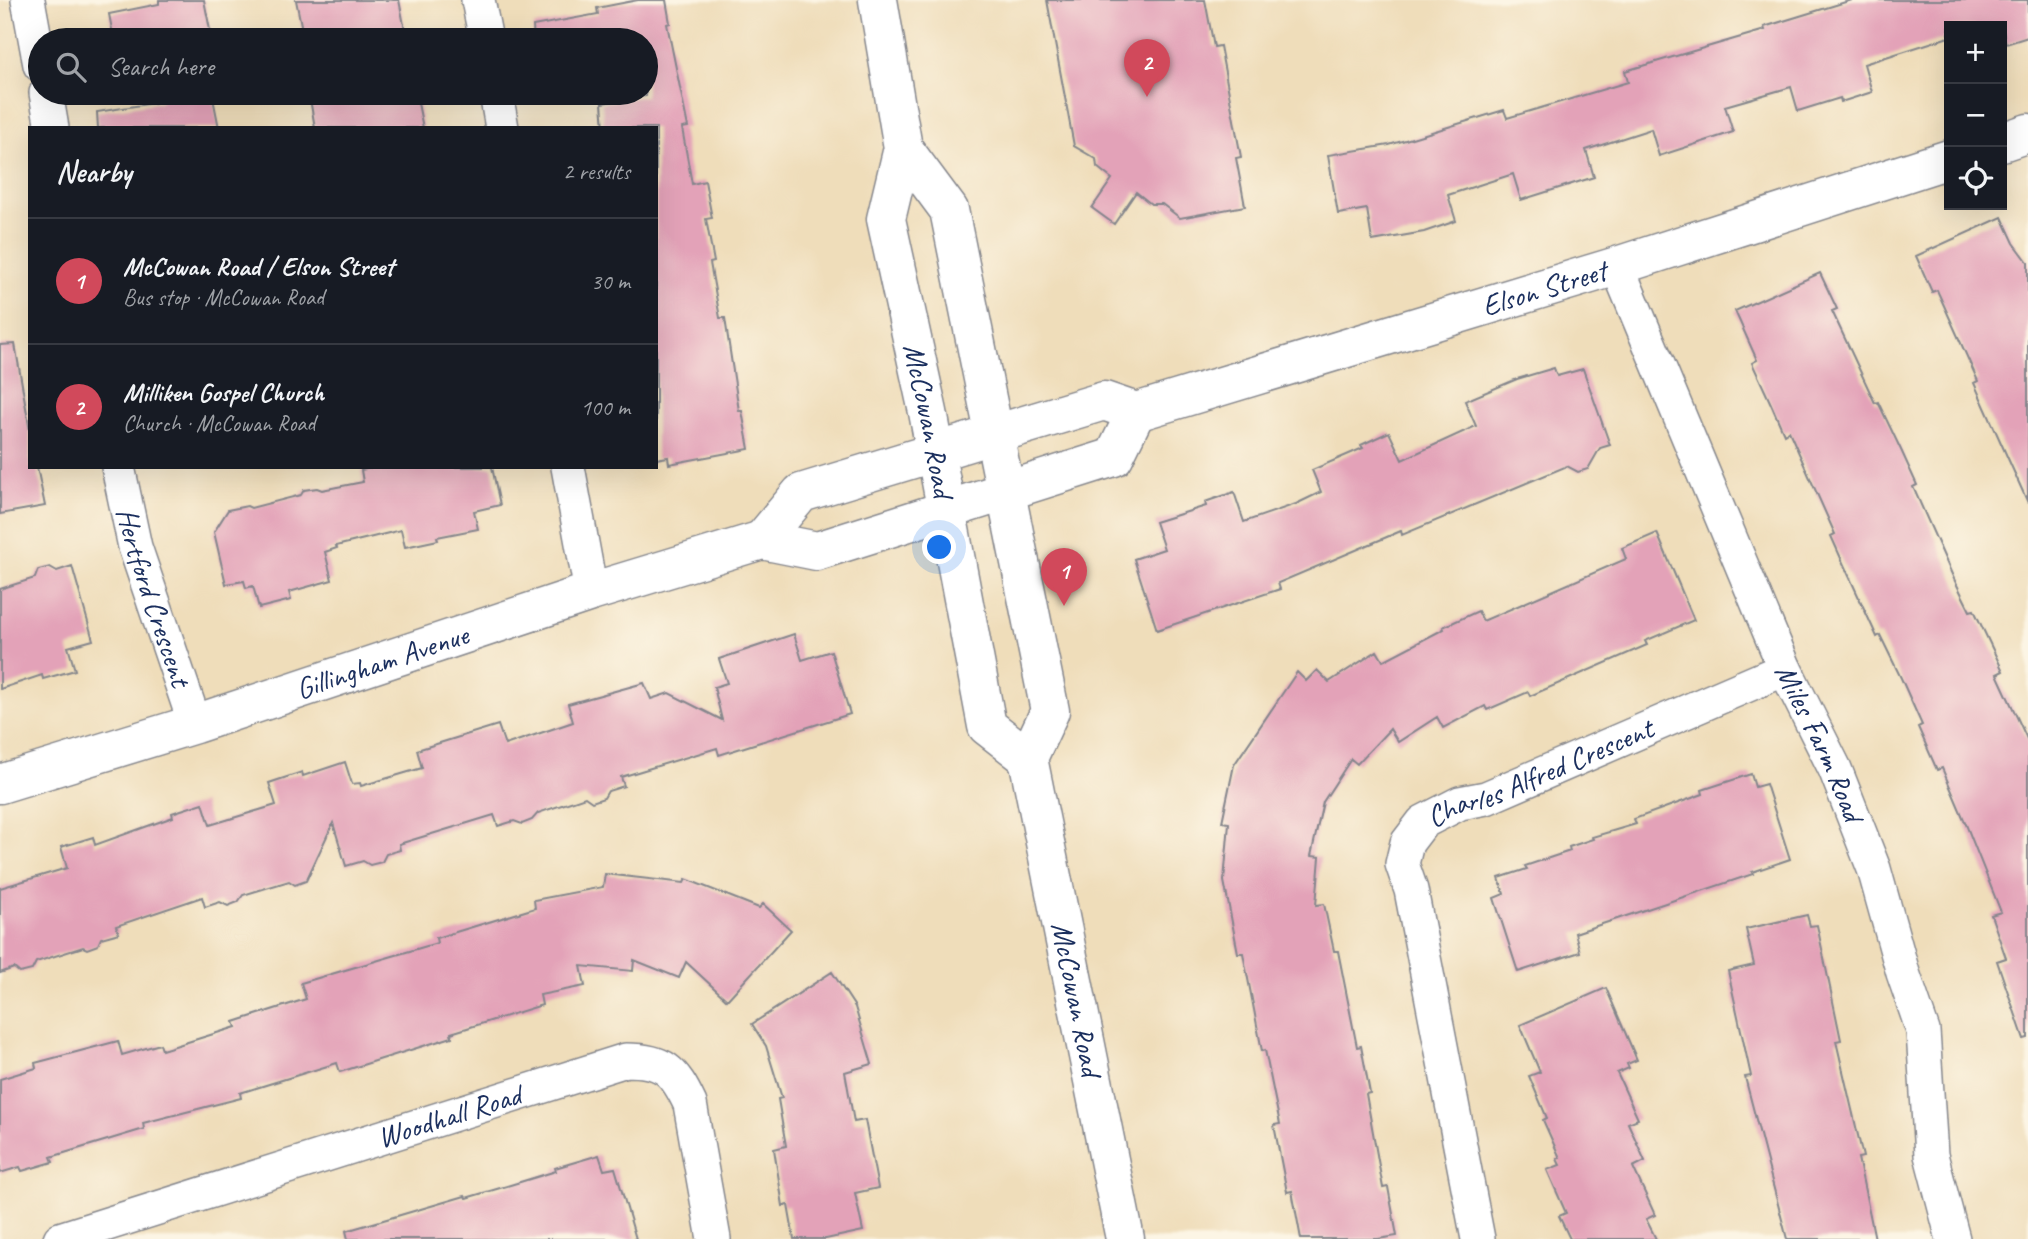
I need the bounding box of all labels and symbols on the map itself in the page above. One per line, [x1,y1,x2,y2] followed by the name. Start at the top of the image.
[1124,39,1170,97] pin: 2
[1477,250,1615,325] street label: Elson Street
[895,340,963,504] street label: McCowan Road
[108,504,201,694] street label: Hertford Crescent
[922,530,956,564] your location
[1041,548,1087,606] pin: 1
[291,615,475,708] street label: Gillingham Avenue
[1767,658,1874,830] street label: Miles Farm Road
[1420,708,1661,836] street label: Charles Alfred Crescent
[1043,919,1111,1083] street label: McCowan Road
[373,1074,529,1156] street label: Woodhall Road

